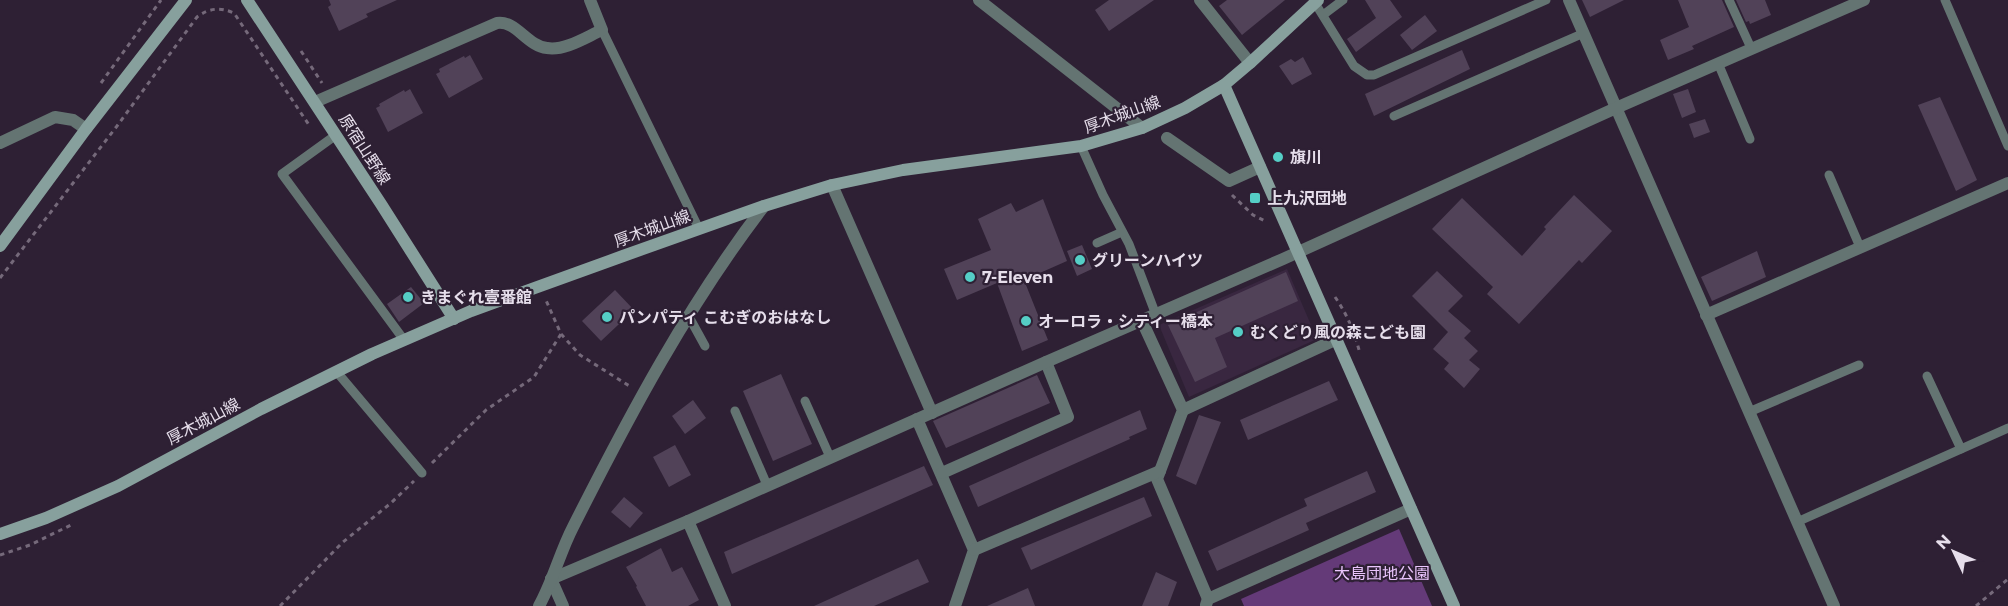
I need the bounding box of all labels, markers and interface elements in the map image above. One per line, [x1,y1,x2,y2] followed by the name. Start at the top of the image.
[1081,92,1163,137] street label: 厚木城山線
[335,111,394,188] street label: 原宿山野線
[1290,148,1322,167] place label: 旗川
[1271,150,1285,164] marker: 旗川
[1267,189,1347,208] place label: 上九沢団地
[1248,191,1262,205] marker: 上九沢団地
[611,206,693,251] street label: 厚木城山線
[1092,251,1203,270] place label: グリーンハイツ
[1073,253,1087,267] marker: グリーンハイツ
[982,268,1053,287] place label: 7-Eleven
[963,270,977,284] marker: 7-Eleven
[420,288,532,307] place label: きまぐれ壹番館
[401,290,415,304] marker: きまぐれ壹番館
[619,308,831,327] place label: パンパティ こむぎのおはなし
[600,310,614,324] marker: パンパティ こむぎのおはなし
[1038,312,1213,331] place label: オーロラ・シティー橋本
[1019,314,1033,328] marker: オーロラ・シティー橋本
[1250,323,1426,342] place label: むくどり風の森こども園
[1231,325,1245,339] marker: むくどり風の森こども園
[163,394,243,449] street label: 厚木城山線
[1924,522,1984,582] north arrow
[1932,531,1955,553] text: N
[1334,564,1430,583] park label: 大島団地公園

